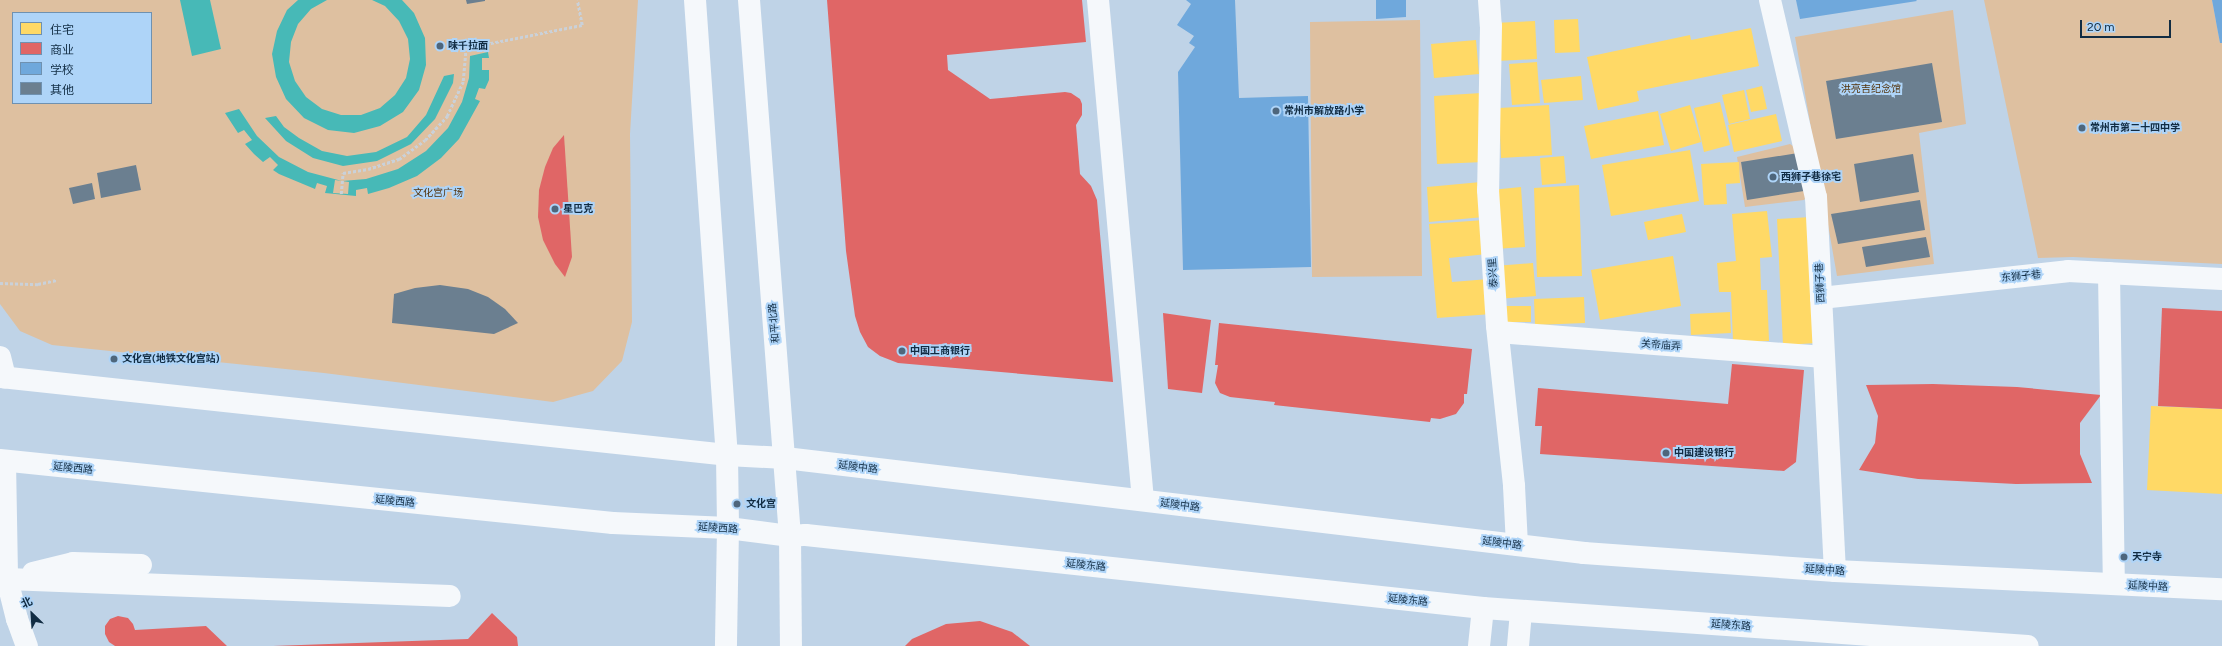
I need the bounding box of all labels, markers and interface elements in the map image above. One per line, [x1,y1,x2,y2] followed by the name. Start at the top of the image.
[12,12,152,104] legend
[2082,12,2173,38] scale bar
[2087,20,2115,34] text: 20 m
[50,23,74,37] text: 住宅
[448,40,488,52] place label: 味千拉面
[435,41,445,51] marker: 味千拉面
[50,43,74,57] text: 商业
[50,63,74,77] text: 学校
[50,83,74,97] text: 其他
[1841,83,1901,95] park label: 洪亮吉纪念馆
[1284,105,1364,117] place label: 常州市解放路小学
[1271,106,1281,116] marker: 常州市解放路小学
[2090,122,2180,134] place label: 常州市第二十四中学
[2077,123,2087,133] marker: 常州市第二十四中学
[1781,171,1841,183] place label: 西狮子巷徐宅
[1768,172,1778,182] marker: 西狮子巷徐宅
[413,187,463,199] park label: 文化宫广场
[563,203,593,215] place label: 星巴克
[550,204,560,214] marker: 星巴克
[1486,258,1500,288] street label: 泰兴里
[1813,263,1827,303] street label: 西狮子巷
[2000,268,2042,284] street label: 东狮子巷
[766,303,782,343] street label: 和平北路
[1641,338,1681,352] street label: 关帝庙弄
[910,345,970,357] place label: 中国工商银行
[897,346,907,356] marker: 中国工商银行
[122,353,220,365] place label: 文化宫(地铁文化宫站)
[109,354,119,364] marker: 文化宫(地铁文化宫站)
[1674,447,1734,459] place label: 中国建设银行
[1661,448,1671,458] marker: 中国建设银行
[837,459,879,475] street label: 延陵中路
[52,460,94,476] street label: 延陵西路
[374,493,416,509] street label: 延陵西路
[1159,497,1201,513] street label: 延陵中路
[731,498,743,510] marker: 文化宫
[746,498,776,510] place label: 文化宫
[698,521,738,535] street label: 延陵西路
[1481,535,1523,551] street label: 延陵中路
[2132,551,2162,563] place label: 天宁寺
[2119,552,2129,562] marker: 天宁寺
[1065,557,1107,573] street label: 延陵东路
[1805,563,1845,577] street label: 延陵中路
[2128,579,2168,593] street label: 延陵中路
[1387,592,1429,608] street label: 延陵东路
[12,594,52,634] north arrow
[19,594,34,611] text: 北
[1711,618,1751,632] street label: 延陵东路

